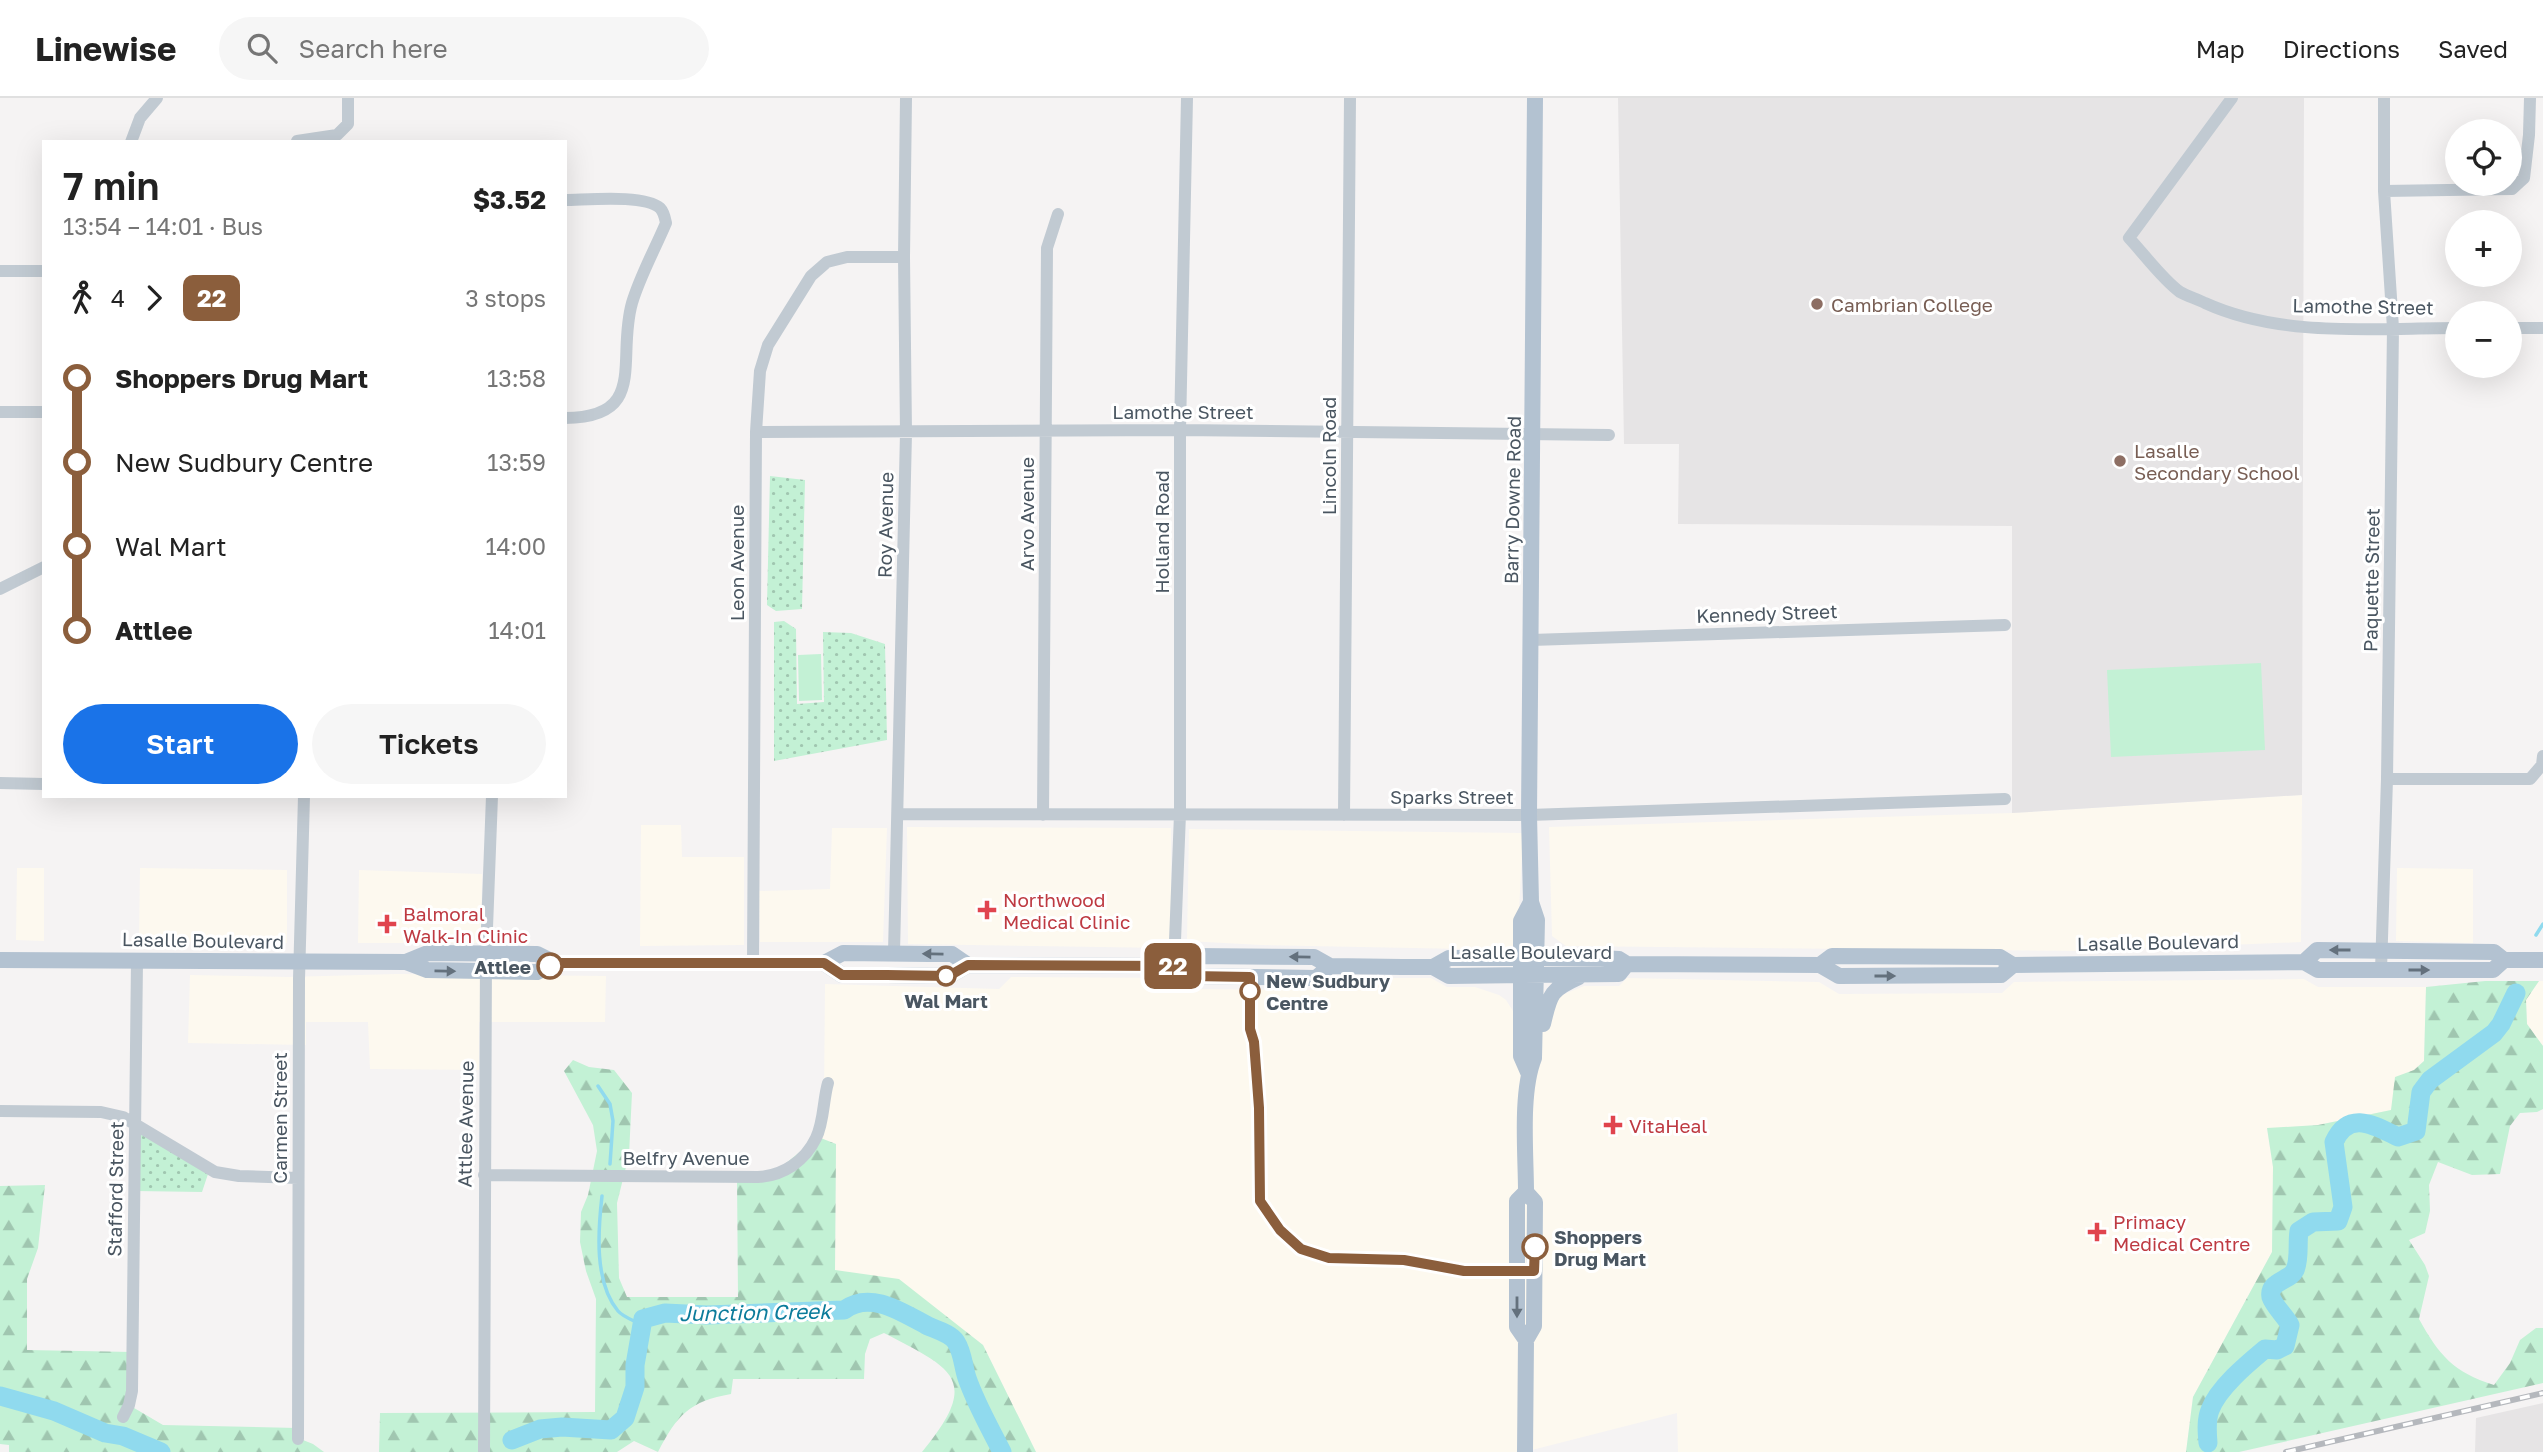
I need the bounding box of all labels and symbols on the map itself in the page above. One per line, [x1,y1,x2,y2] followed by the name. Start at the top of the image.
[1831,293,1993,316] place label: Cambrian College
[2292,293,2434,319] street label: Lamothe Street
[1809,296,1825,312] marker: Cambrian College
[1317,397,1340,515] street label: Lincoln Road
[1112,400,1254,423] street label: Lamothe Street
[1499,416,1525,584] street label: Barry Downe Road
[2134,439,2300,484] place label: Lasalle Secondary School
[2112,453,2128,469] marker: Lasalle Secondary School
[1015,457,1038,571] street label: Arvo Avenue
[1150,470,1173,594] street label: Holland Road
[873,472,897,578] street label: Roy Avenue
[725,505,748,621] street label: Leon Avenue
[2358,508,2384,652] street label: Paquette Street
[1696,599,1838,627] street label: Kennedy Street
[1390,785,1514,808] street label: Sparks Street
[1003,888,1130,933] place label: Northwood Medical Clinic
[977,900,997,920] marker: Northwood Medical Clinic
[403,902,528,947] place label: Balmoral Walk-In Clinic
[377,914,397,934] marker: Balmoral Walk-In Clinic
[122,927,284,953] street label: Lasalle Boulevard
[2077,929,2239,955] street label: Lasalle Boulevard
[1450,940,1612,963] street label: Lasalle Boulevard
[1142,943,1204,989] line badge: 22
[2329,944,2351,956] one-way arrow
[922,948,944,960] one-way arrow
[1289,951,1311,963] one-way arrow
[537,953,563,979] marker: Attlee
[474,955,531,978] place label: Attlee
[2408,964,2430,976] one-way arrow
[434,965,456,977] one-way arrow
[936,966,956,986] marker: Wal Mart
[1266,969,1391,1014] place label: New Sudbury Centre
[1874,970,1896,982] one-way arrow
[1240,981,1260,1001] marker: New Sudbury Centre
[904,989,988,1012] place label: Wal Mart
[268,1052,291,1184] street label: Carmen Street
[452,1060,478,1188] street label: Attlee Avenue
[1629,1114,1707,1137] place label: VitaHeal
[1603,1115,1623,1135] marker: VitaHeal
[102,1121,128,1257] street label: Stafford Street
[623,1146,749,1169] street label: Belfry Avenue
[2113,1210,2250,1255] place label: Primacy Medical Centre
[2087,1222,2107,1242] marker: Primacy Medical Centre
[1554,1225,1646,1270] place label: Shoppers Drug Mart
[1522,1234,1548,1260] marker: Shoppers Drug Mart
[1511,1296,1523,1318] one-way arrow
[679,1298,833,1326] water label: Junction Creek

